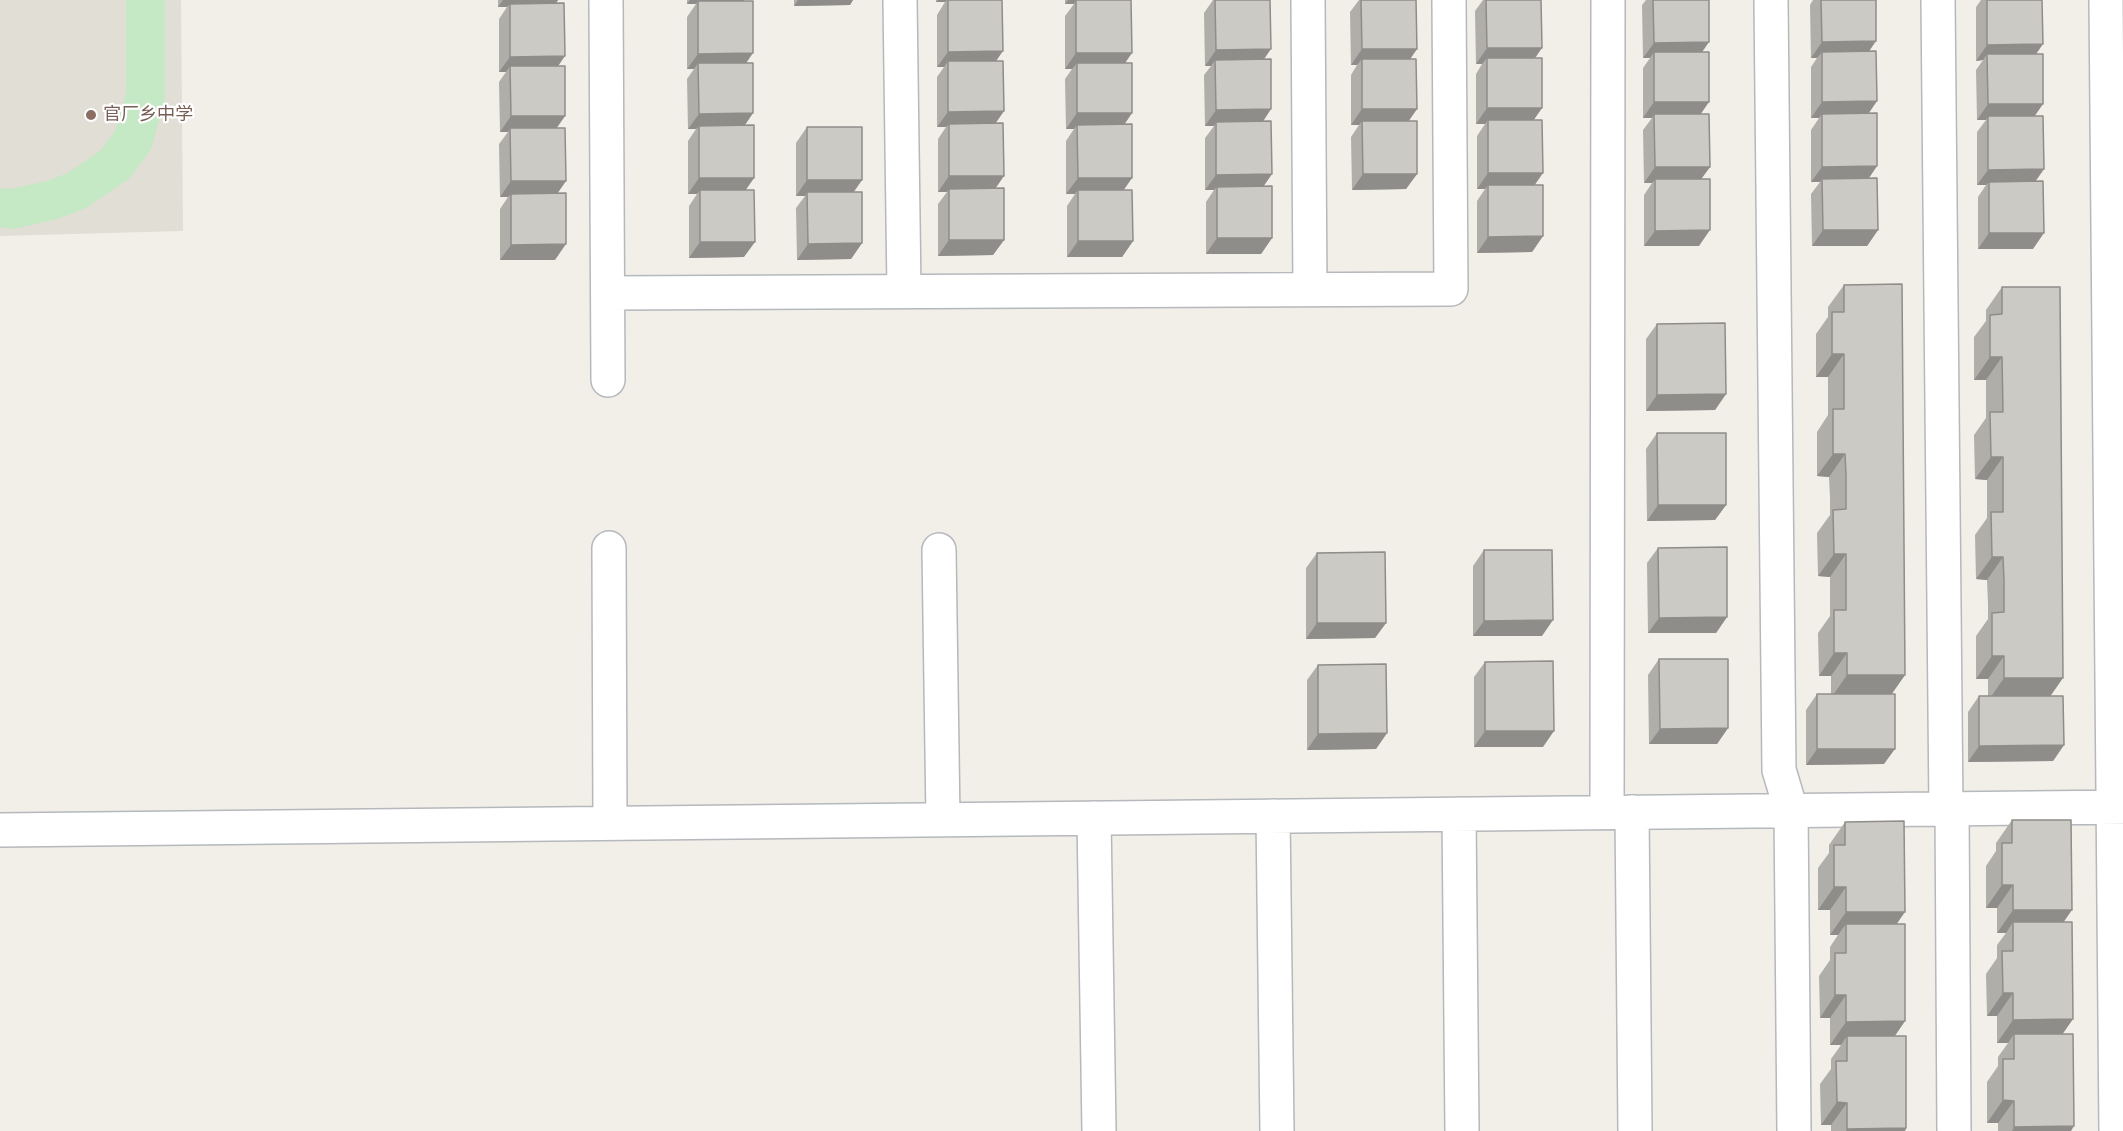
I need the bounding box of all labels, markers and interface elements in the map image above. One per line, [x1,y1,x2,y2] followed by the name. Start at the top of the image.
[103,104,193,126] place label: 官厂乡中学
[84,108,98,122] marker: 官厂乡中学

